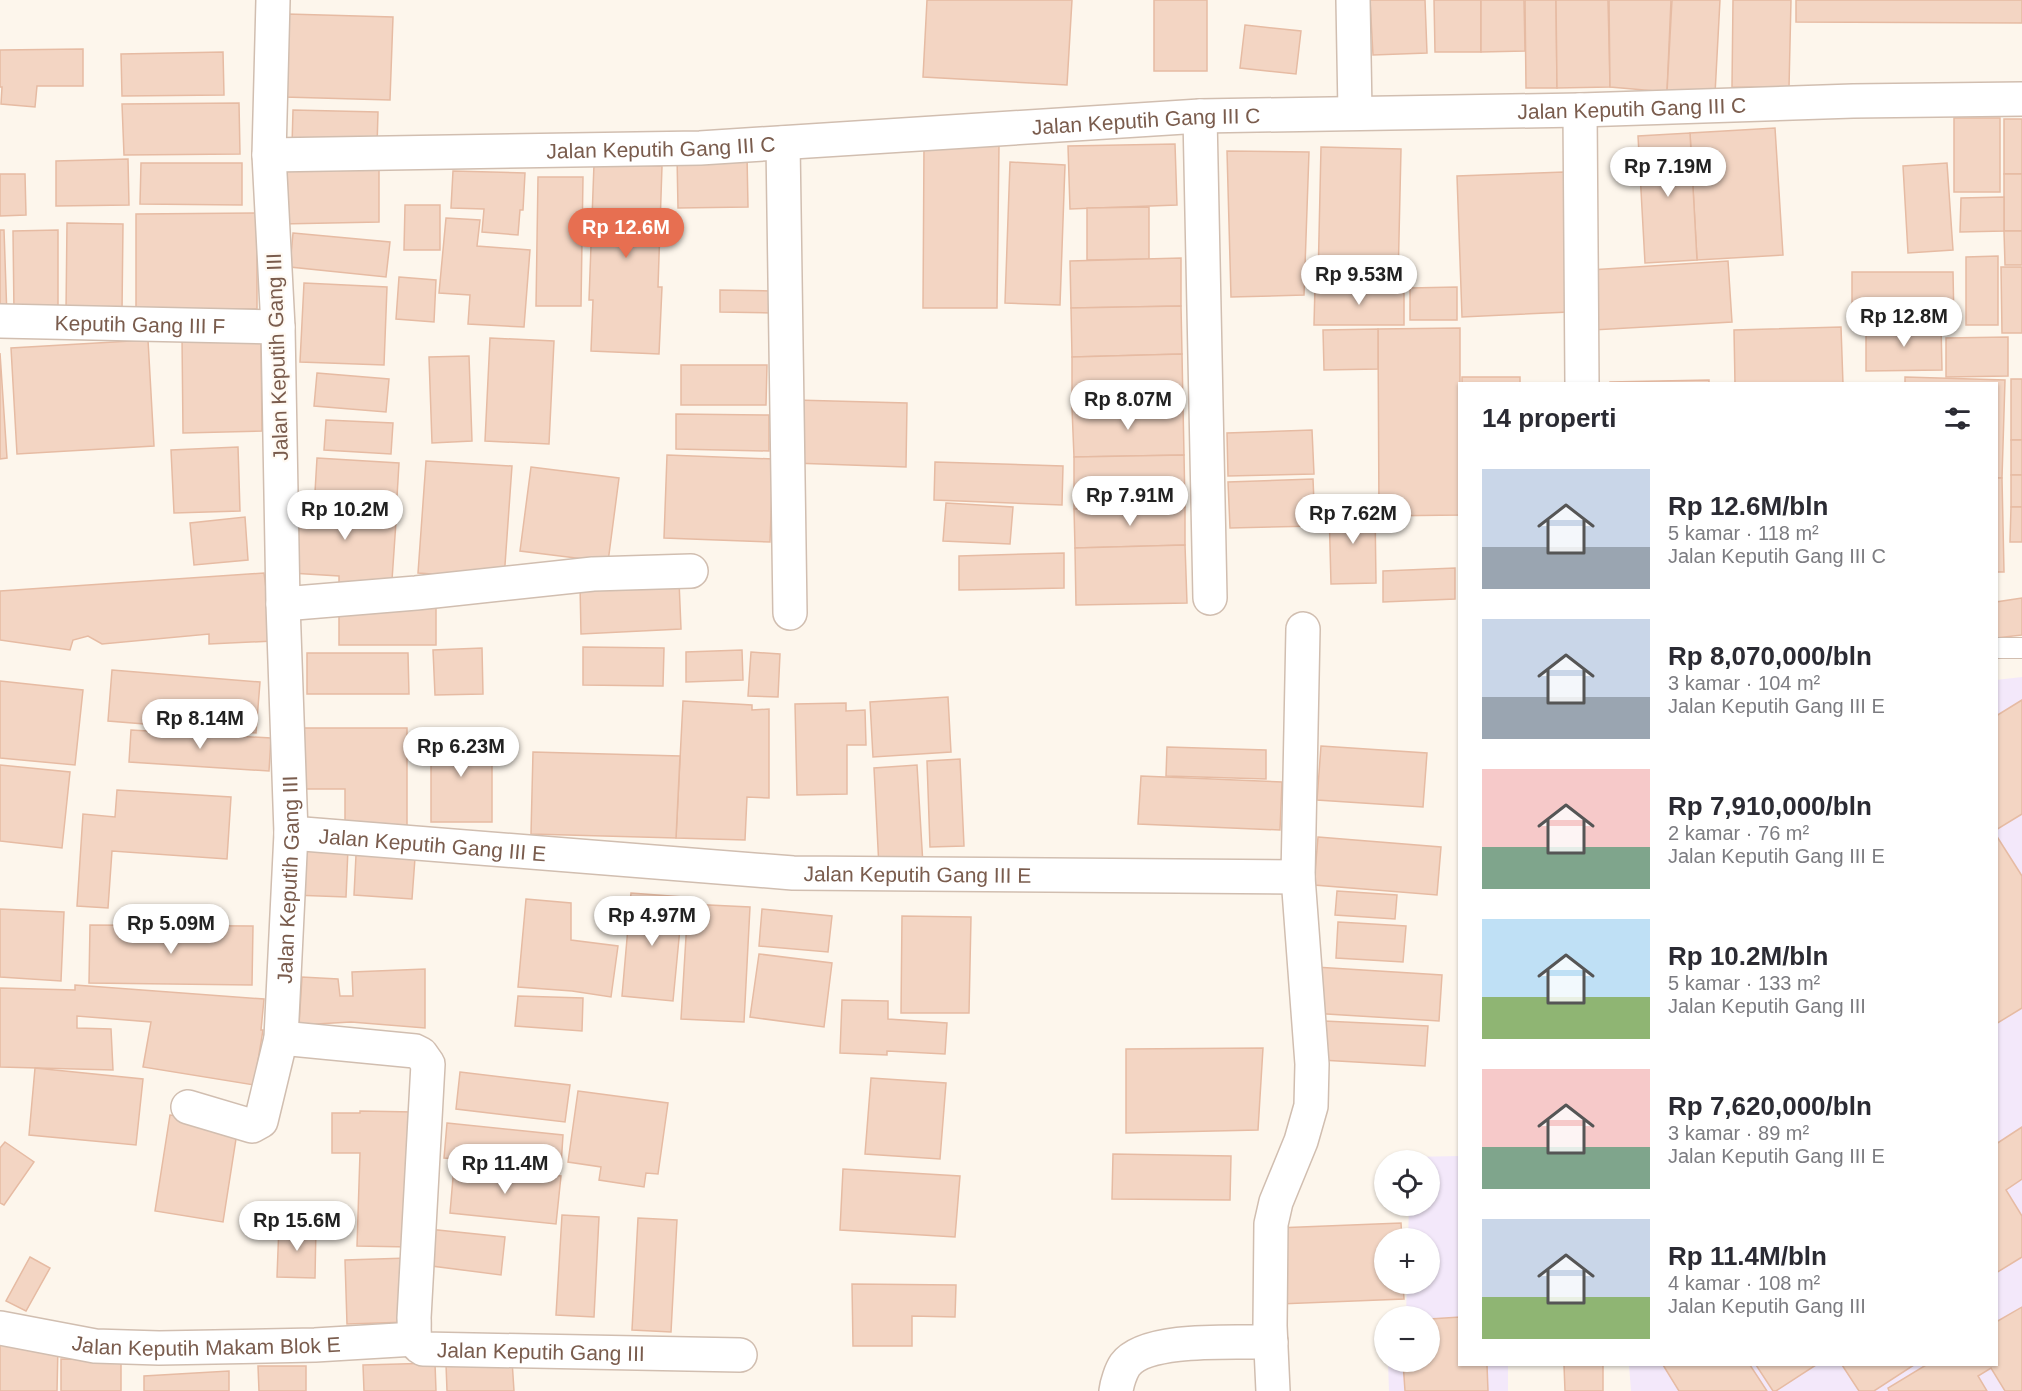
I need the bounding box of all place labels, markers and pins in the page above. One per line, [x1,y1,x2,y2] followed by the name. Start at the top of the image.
[1606,147,1730,198] pin: Rp 7.19M
[564,208,688,259] pin: Rp 12.6M
[1297,255,1421,306] pin: Rp 9.53M
[1842,297,1966,348] pin: Rp 12.8M
[1066,380,1190,431] pin: Rp 8.07M
[1068,476,1192,527] pin: Rp 7.91M
[283,490,407,541] pin: Rp 10.2M
[1291,494,1415,545] pin: Rp 7.62M
[138,699,262,750] pin: Rp 8.14M
[399,727,523,778] pin: Rp 6.23M
[590,896,714,947] pin: Rp 4.97M
[109,904,233,955] pin: Rp 5.09M
[443,1144,567,1195] pin: Rp 11.4M
[235,1201,359,1252] pin: Rp 15.6M

